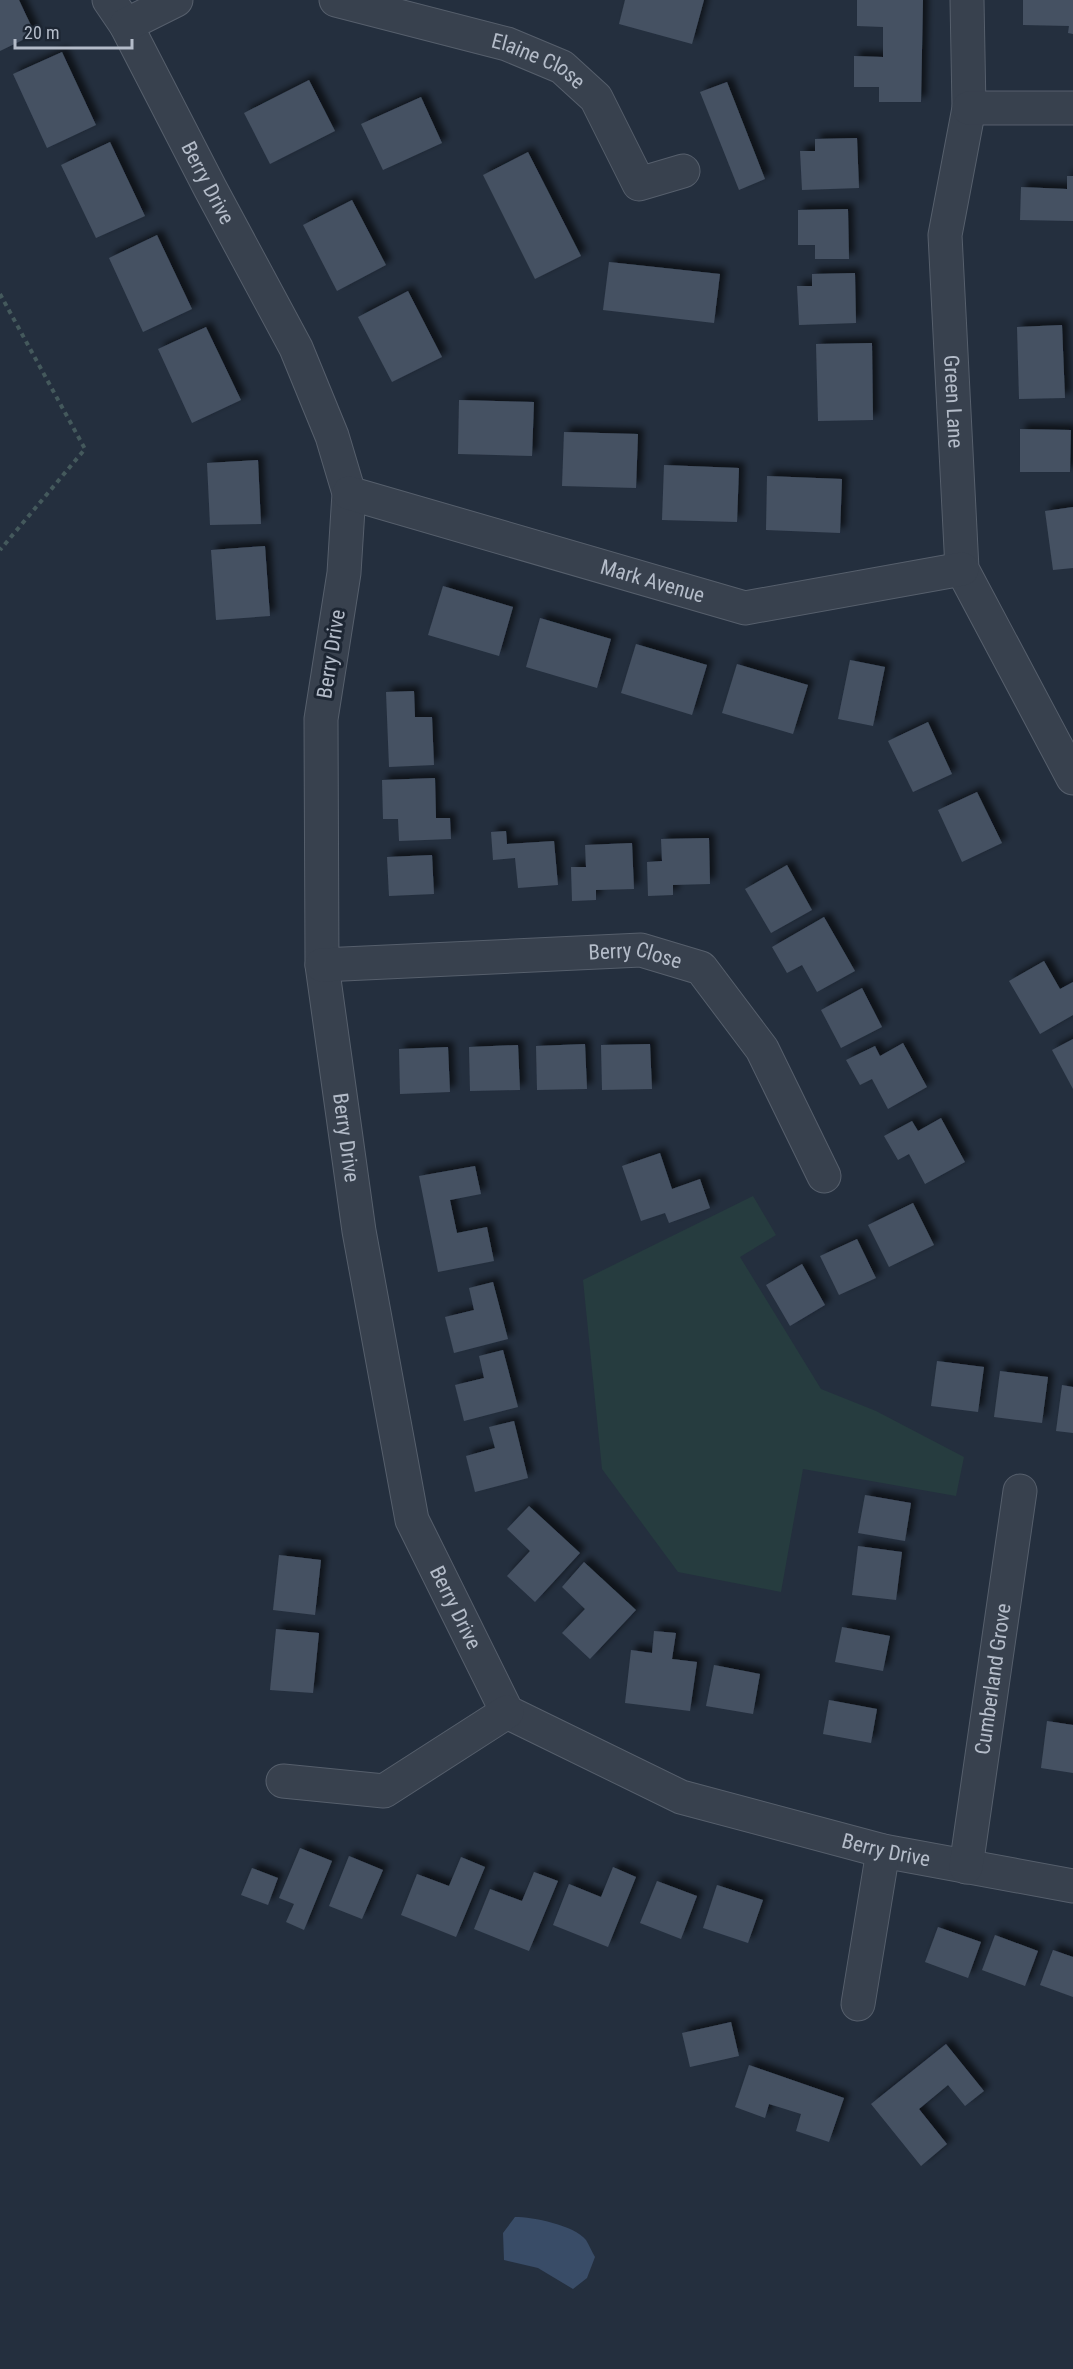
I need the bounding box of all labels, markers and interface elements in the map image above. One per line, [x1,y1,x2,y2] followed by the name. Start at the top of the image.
[15,12,132,50] scale bar
[24,22,59,43] text: 20 m
[489,29,590,94] street label: Elaine Close
[176,138,239,228] street label: Berry Drive
[939,354,968,449] street label: Green Lane
[598,555,707,608] street label: Mark Avenue
[312,608,350,700] street label: Berry Drive
[588,937,685,974] street label: Berry Close
[328,1091,364,1184] street label: Berry Drive
[425,1562,486,1653] street label: Berry Drive
[970,1602,1016,1756] street label: Cumberland Grove
[839,1829,932,1871] street label: Berry Drive

